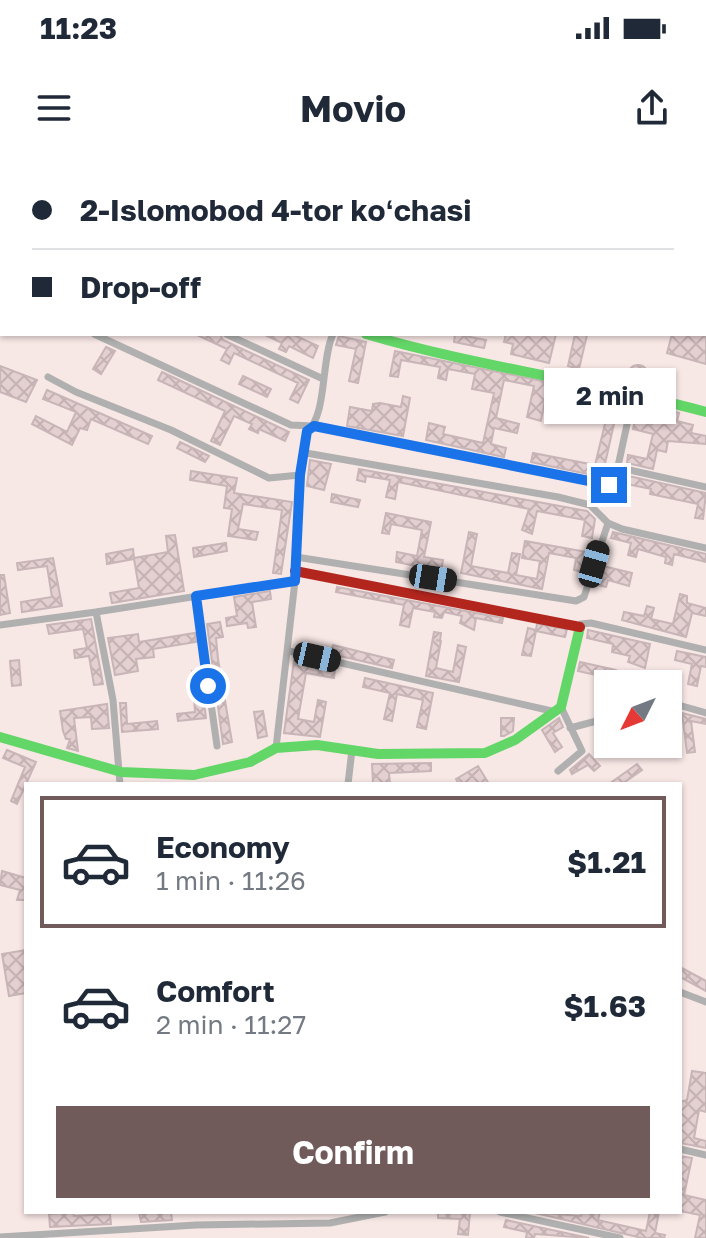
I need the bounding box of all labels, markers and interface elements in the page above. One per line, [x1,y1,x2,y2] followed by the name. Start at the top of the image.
[40,10,117,46] text: 11:23
[32,86,76,130] icon: menu
[630,86,674,130] icon: share
[300,87,406,130] text: Movio
[80,192,472,228] text: 2-Islomobod 4-tor koʻchasi
[80,269,201,305] text: Drop-off
[543,369,675,425] callout: 2 min
[576,380,644,411] text: 2 min
[591,467,627,503] route end
[576,538,612,590] car
[407,562,459,594] car
[291,640,343,674] car
[190,668,226,704] route start
[594,670,682,758] north arrow
[594,670,682,758] map controls
[60,826,132,898] icon: car
[156,829,290,865] text: Economy
[567,844,646,880] text: $1.21
[156,865,306,896] text: 1 min · 11:26
[60,970,132,1042] icon: car
[156,973,275,1009] text: Comfort
[564,988,646,1024] text: $1.63
[156,1009,306,1040] text: 2 min · 11:27
[56,1106,650,1198] button: Confirm

